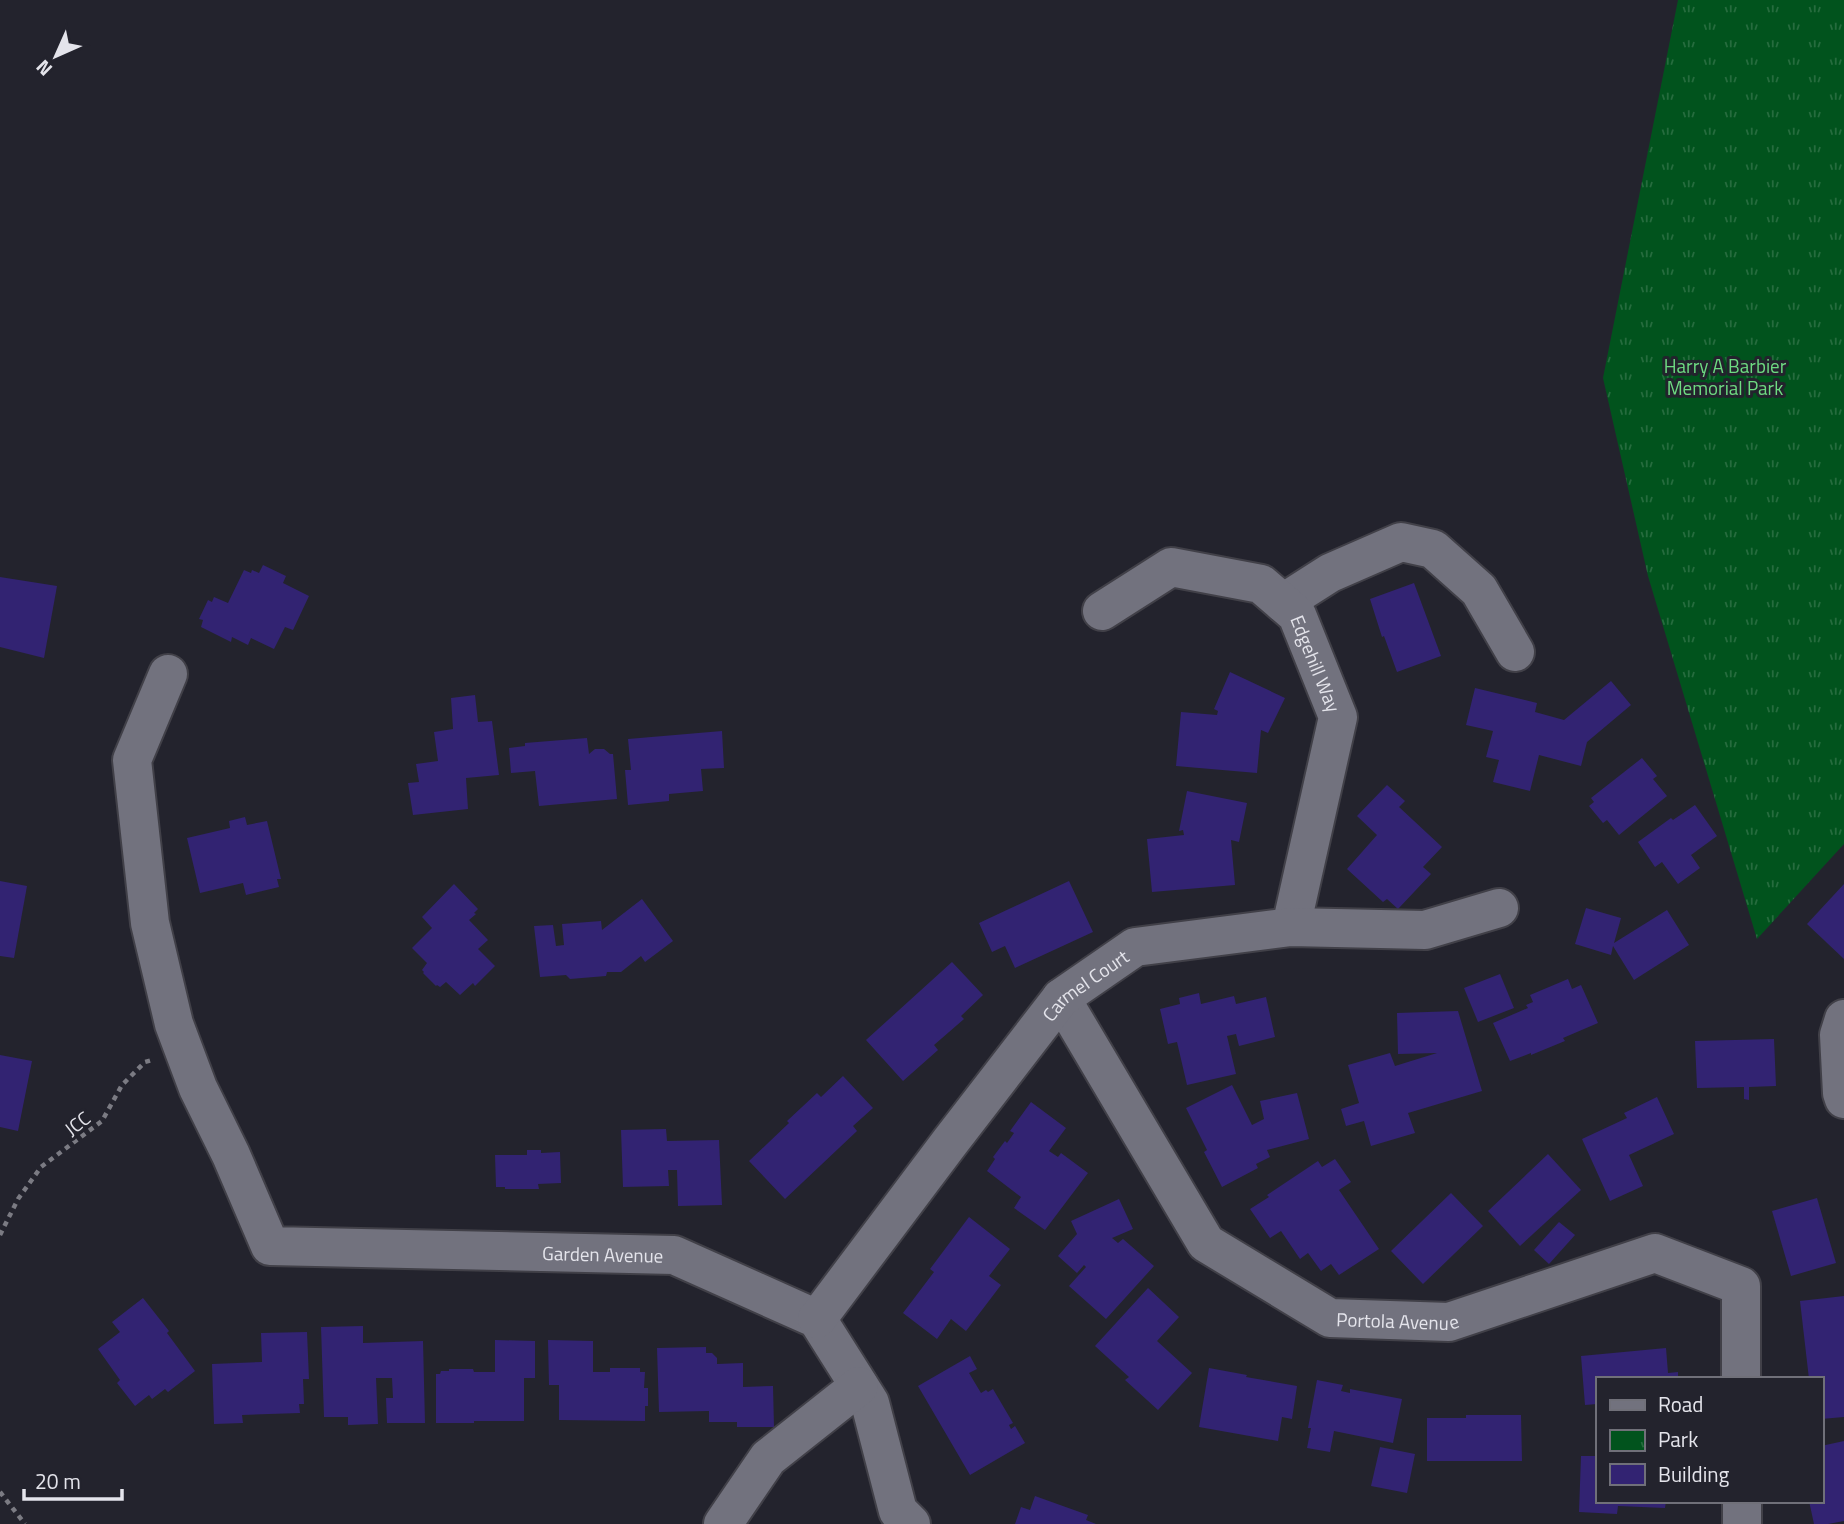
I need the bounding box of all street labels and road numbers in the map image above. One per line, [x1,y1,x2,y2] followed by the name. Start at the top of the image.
[1284,610,1349,716] street label: Edgehill Way
[1034,941,1134,1027] street label: Carmel Court
[58,1104,96,1142] street label: JCC
[542,1238,664,1269] street label: Garden Avenue
[1336,1304,1463,1336] street label: Portola Avenue

